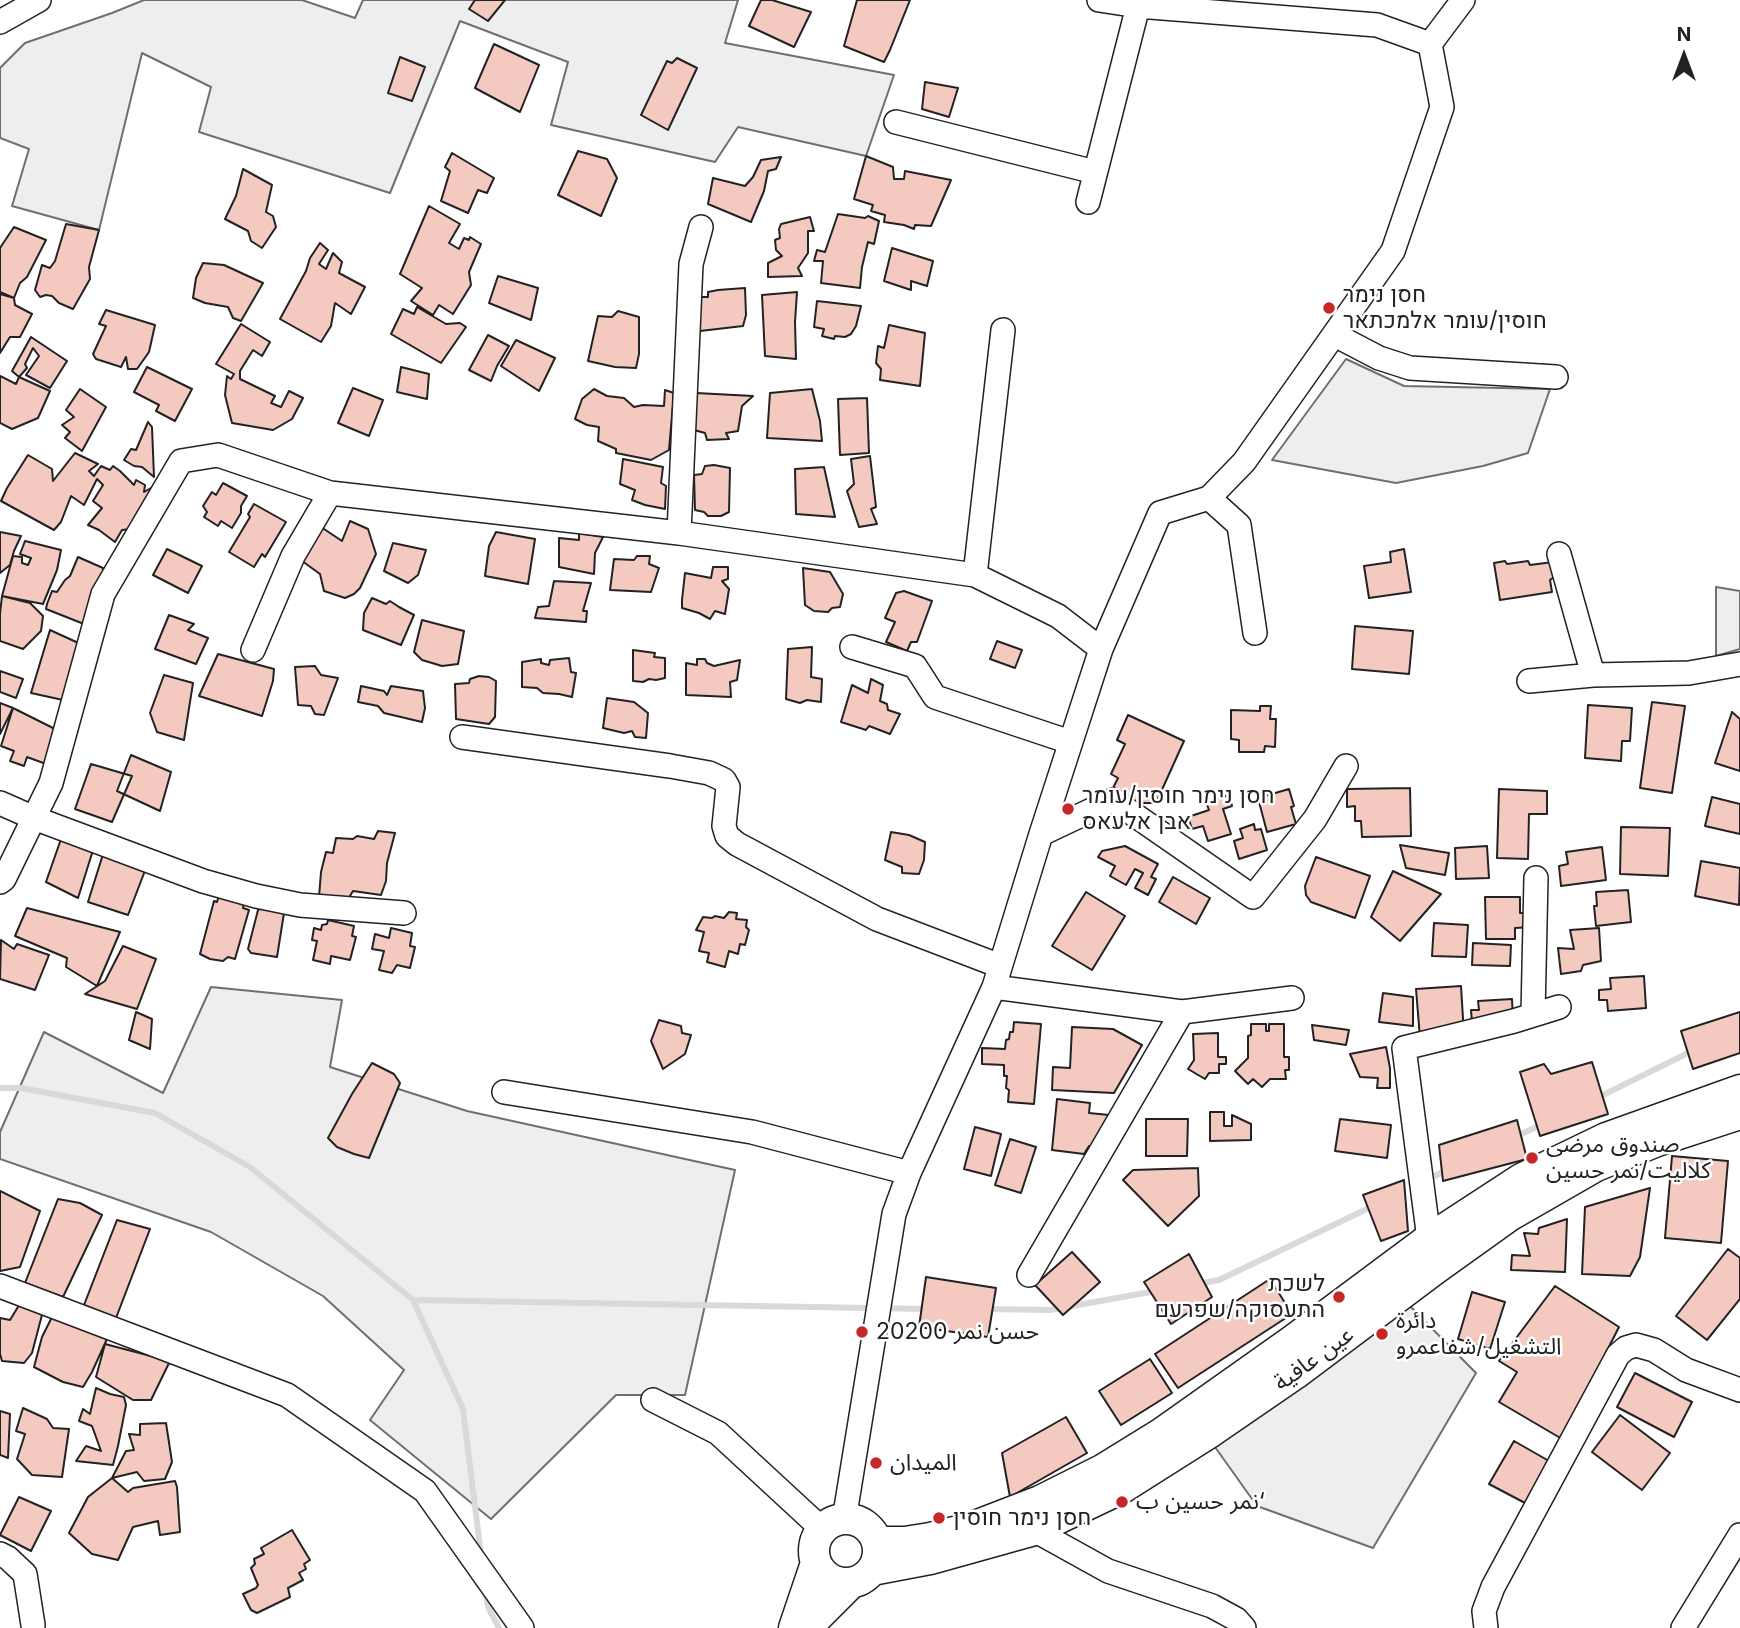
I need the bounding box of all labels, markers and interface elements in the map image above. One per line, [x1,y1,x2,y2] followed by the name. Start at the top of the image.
[1649,21,1719,91] north arrow
[1677,23,1691,46] text: N
[1343,281,1547,335] place label: חסן נימר חוסין/עומר אלמכתאר
[1321,300,1337,316] marker: חסן נימר חוסין/עומר אלמכתאר
[1082,782,1275,836] place label: חסן נימר חוסין/עומר אבן אלעאס
[1060,801,1076,817] marker: חסן נימר חוסין/עומר אבן אלעאס
[1546,1131,1711,1185] place label: صندوق مرضى كلاليت/نمر حسين
[1524,1150,1540,1166] marker: صندوق مرضى كلاليت/نمر حسين
[1154,1270,1325,1324] place label: לשכת התעסוקה/שפרעם
[1331,1289,1347,1305] marker: לשכת התעסוקה/שפרעם
[1396,1307,1562,1361] place label: دائرة التشغيل/شفاعمرو
[876,1318,1039,1346] place label: حسن نمر 20200
[1269,1321,1359,1397] street label: عين عافية
[854,1324,870,1340] marker: حسن نمر 20200
[1374,1326,1390,1342] marker: دائرة التشغيل/شفاعمرو
[890,1449,957,1477] place label: الميدان
[868,1455,884,1471] marker: الميدان
[1136,1488,1265,1516] place label: نمر حسين ب‘
[1114,1494,1130,1510] marker: نمر حسين ب‘
[953,1504,1091,1532] place label: חסן נימר חוסין
[931,1510,947,1526] marker: חסן נימר חוסין

